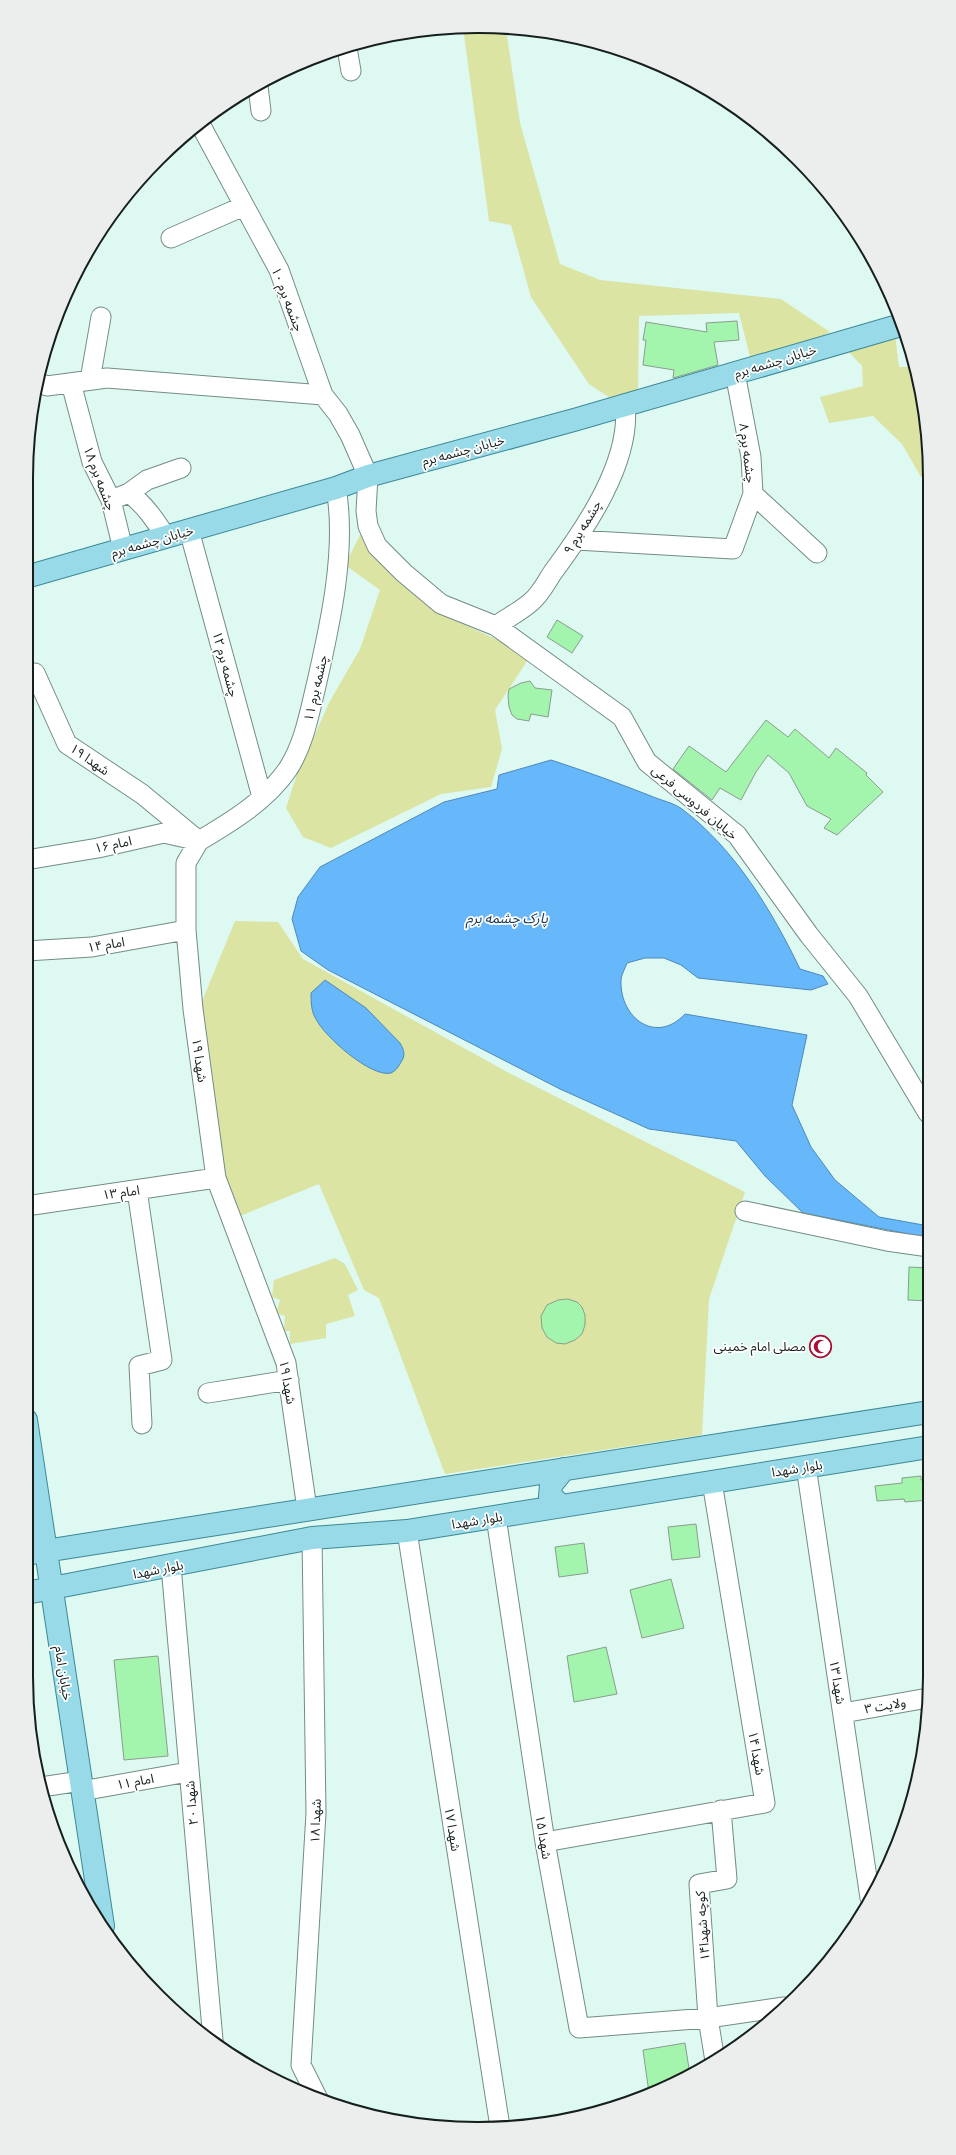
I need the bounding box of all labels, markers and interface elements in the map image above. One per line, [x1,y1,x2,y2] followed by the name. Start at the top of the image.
[267,265,308,334] street label: چشمه برم ۱۰
[732,341,819,383] street label: خیابان چشمه برم
[734,422,760,484] street label: چشمه برم ۸
[420,431,507,471] street label: خیابان چشمه برم
[79,444,120,513] street label: چشمه برم ۱۸
[560,497,606,558] street label: چشمه برم ۹
[109,521,196,562] street label: خیابان چشمه برم
[208,629,243,700] street label: چشمه برم ۱۲
[300,653,332,723] street label: چشمه برم ۱۱
[67,740,113,779] street label: شهدا ۱۹
[648,761,742,844] street label: خیابان فردوسی فرعی
[93,832,134,858] street label: امام ۱۶
[465,909,549,929] water label: پارک چشمه برم
[86,933,126,957] street label: امام ۱۴
[188,1037,211,1083] street label: شهدا ۱۹
[101,1181,141,1205] street label: امام ۱۳
[808,1333,834,1359] mosque icon: مصلی امام خمینی
[714,1338,806,1356] place label: مصلی امام خمینی
[275,1359,300,1406] street label: شهدا ۱۹
[771,1456,824,1481] street label: بلوار شهدا
[451,1508,504,1533] street label: بلوار شهدا
[131,1556,185,1583] street label: بلوار شهدا
[50,1644,76,1702] street label: خیابان امام
[826,1659,849,1705] street label: شهدا ۱۳
[863,1693,907,1717] street label: ولایت ۳
[744,1730,769,1777] street label: شهدا ۱۴
[115,1770,155,1794] street label: امام ۱۱
[181,1780,202,1826] street label: شهدا ۲۰
[306,1798,325,1844] street label: شهدا ۱۸
[441,1806,464,1852] street label: شهدا ۱۷
[532,1814,555,1860] street label: شهدا ۱۵
[692,1890,714,1961] street label: کوچه شهدا۱۴

